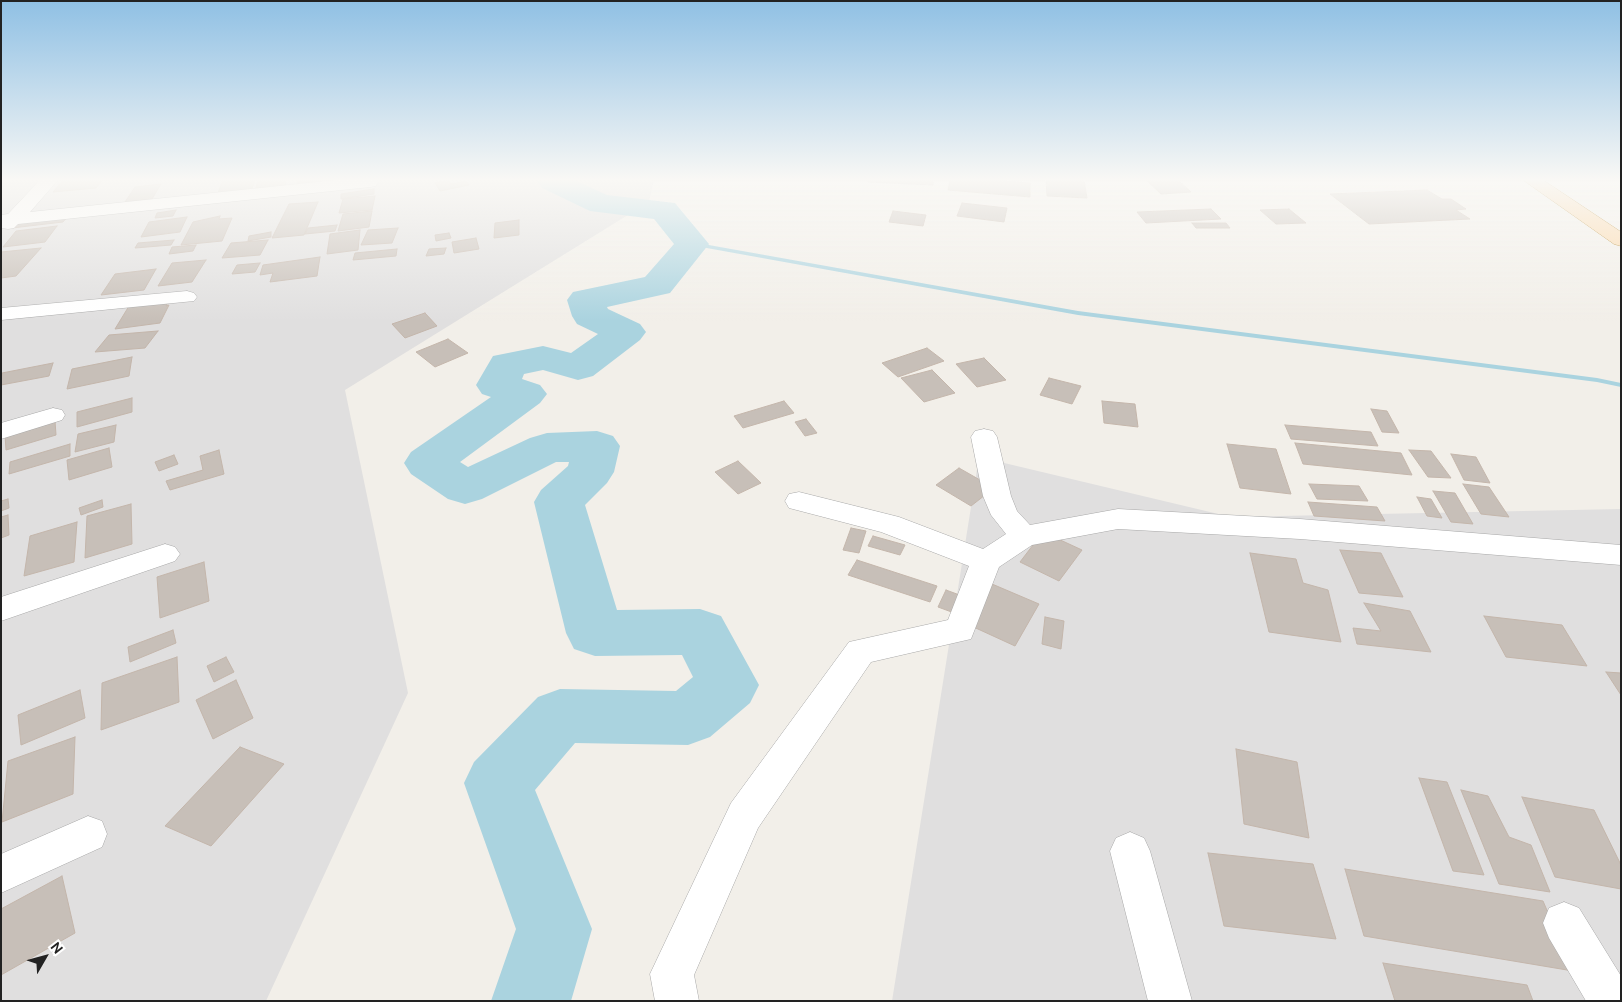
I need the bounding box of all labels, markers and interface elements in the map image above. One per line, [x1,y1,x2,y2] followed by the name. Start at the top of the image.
[20,932,70,982] north arrow
[47,939,66,957] text: N

